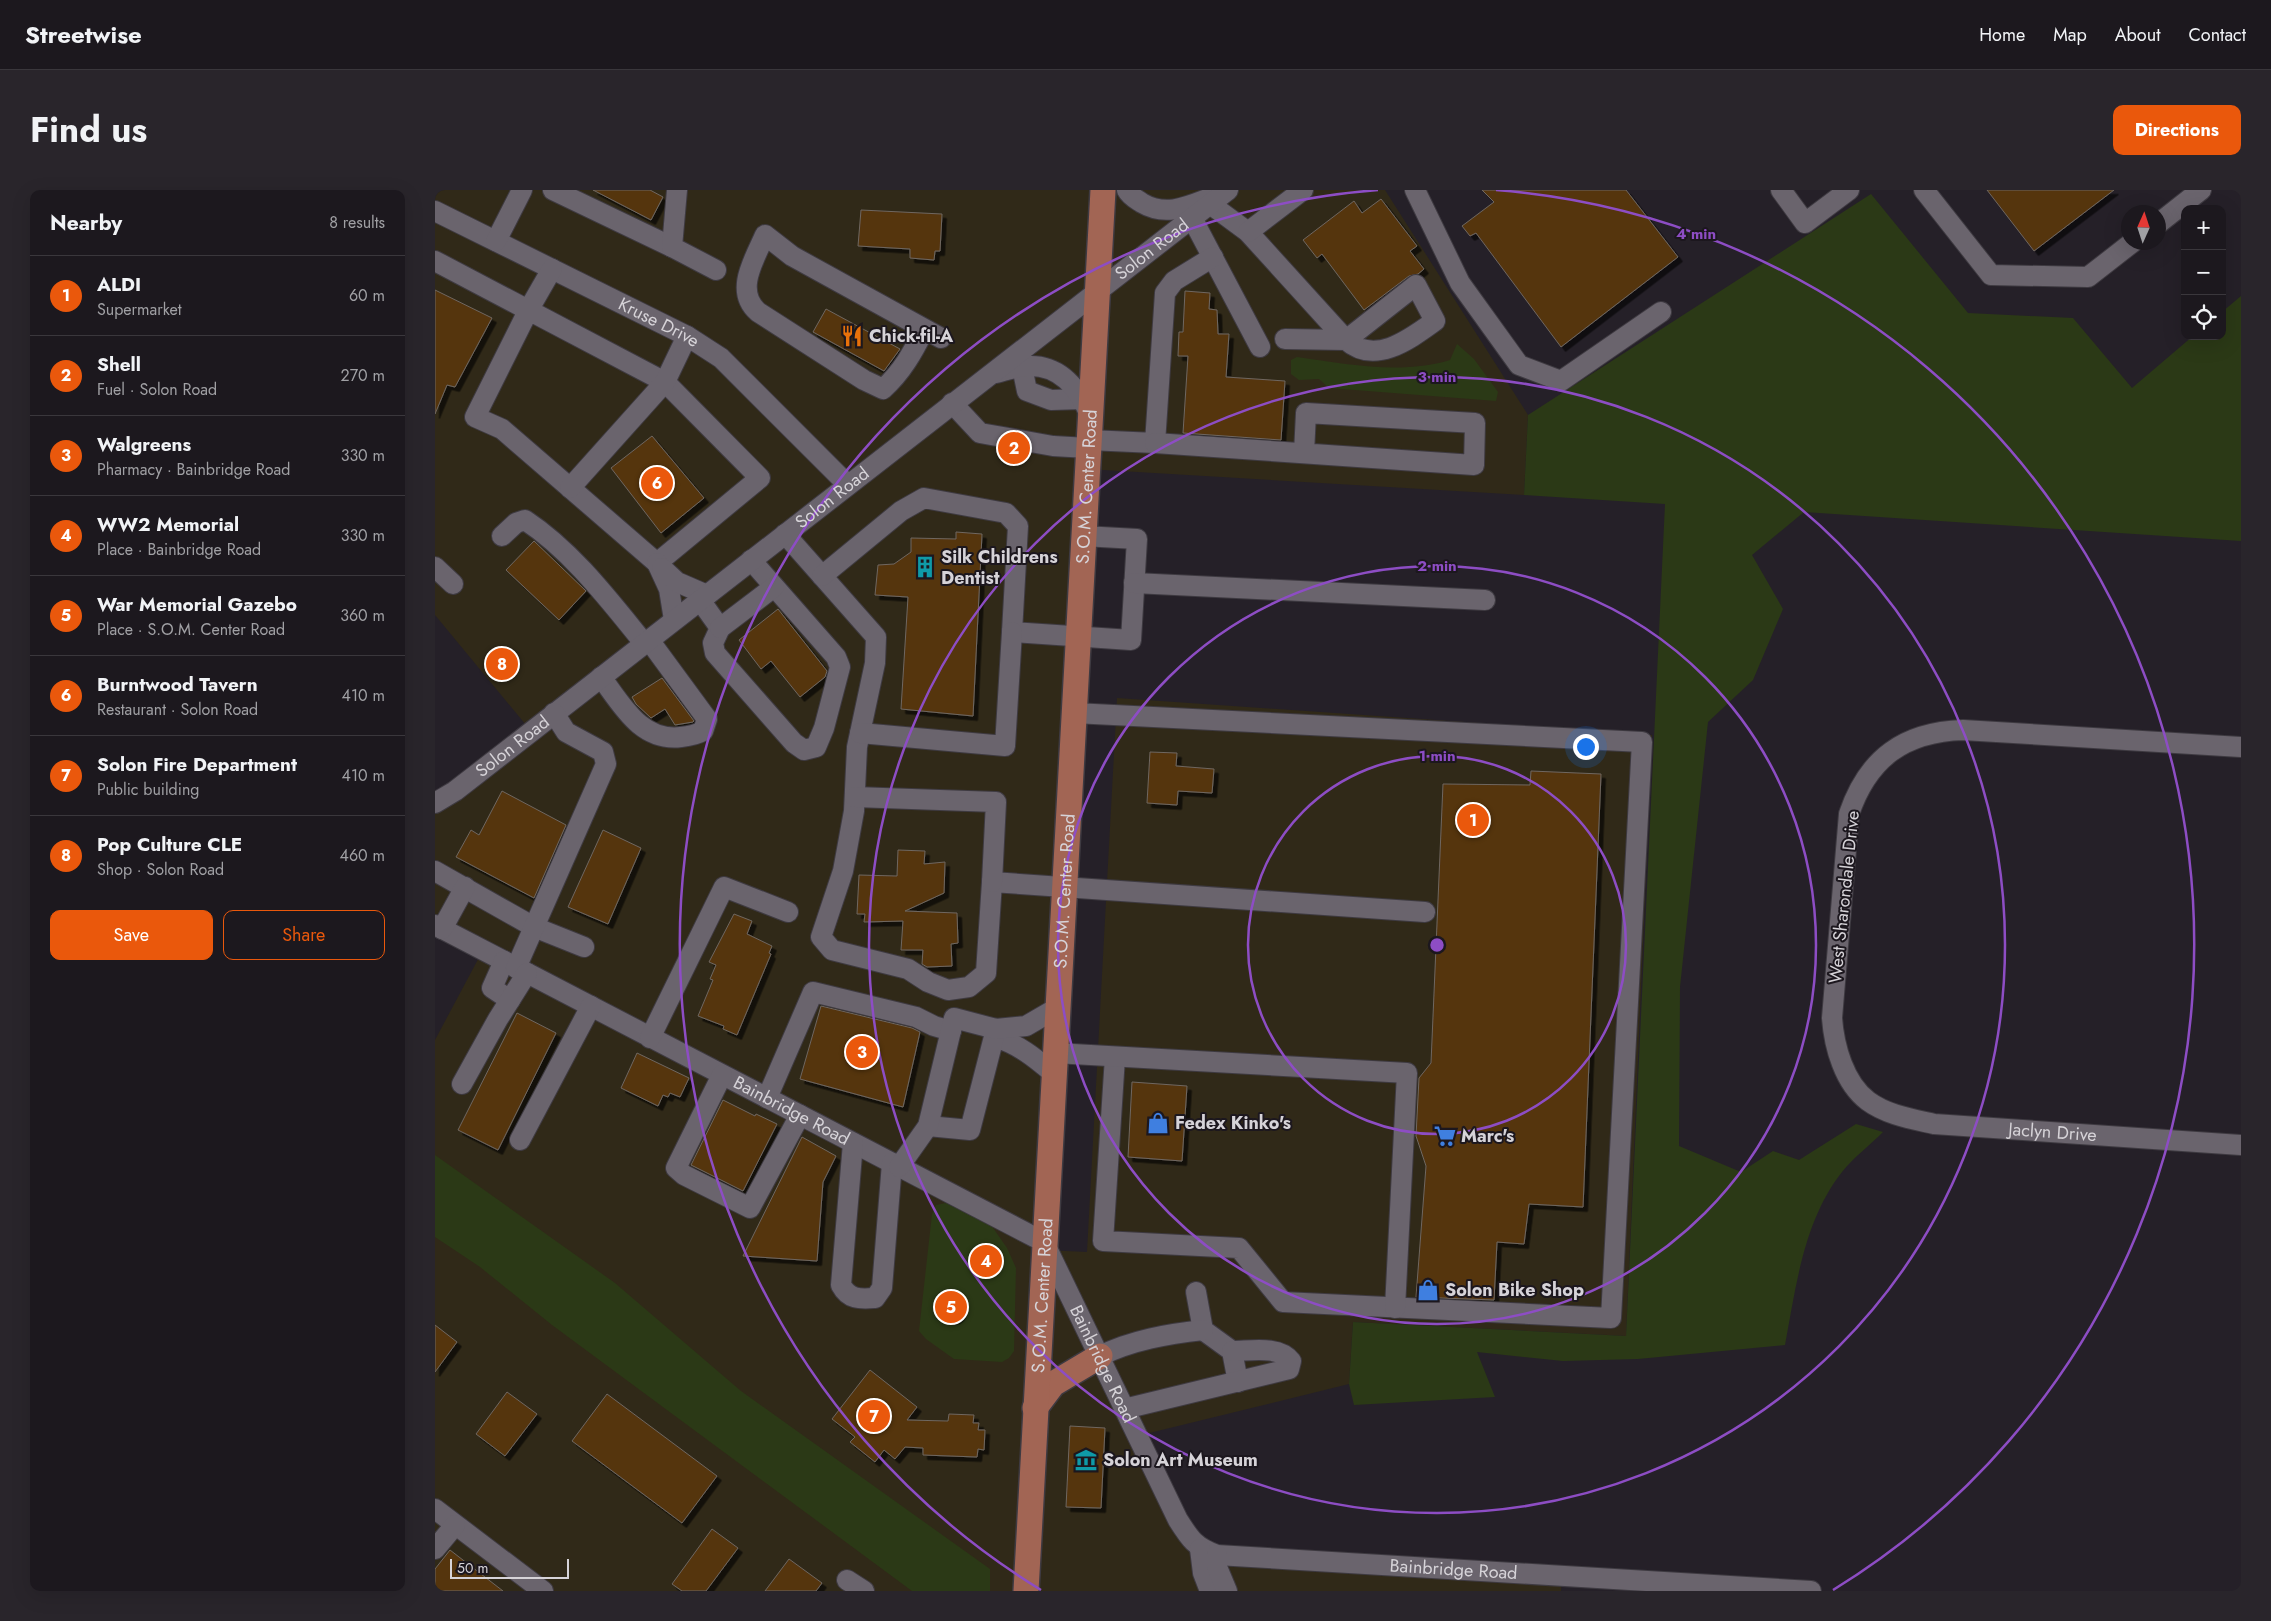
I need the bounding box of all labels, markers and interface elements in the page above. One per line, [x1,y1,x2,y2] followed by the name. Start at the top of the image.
[25,17,142,52] text: Streetwise
[1979,22,2025,48] text: Home
[2053,22,2087,48] text: Map
[2115,22,2160,48] text: About
[2188,22,2246,48] text: Contact
[30,105,147,155] text: Find us
[2113,105,2241,155] button: Directions
[2121,205,2166,250] north arrow
[2181,205,2226,340] map controls
[2181,205,2226,250] button: +
[50,208,122,238] text: Nearby
[329,211,385,234] text: 8 results
[1109,212,1194,286] street label: Solon Road
[1676,223,1716,245] text: 4 min
[2181,250,2226,295] button: −
[97,271,141,298] text: ALDI
[62,284,70,307] text: 1
[349,284,385,307] text: 60 m
[614,291,705,354] street label: Kruse Drive
[2181,295,2226,340] button: locate
[97,298,182,321] text: Supermarket
[839,323,865,349] restaurant icon: Chick-fil-A
[869,323,954,349] place label: Chick-fil-A
[97,351,141,378] text: Shell
[61,364,71,387] text: 2
[341,364,385,387] text: 270 m
[1418,366,1456,388] text: 3 min
[97,378,217,401] text: Fuel · Solon Road
[1069,409,1104,565] street label: S.O.M. Center Road
[998,429,1030,467] pin: 2
[97,431,191,458] text: Walgreens
[61,444,71,467] text: 3
[341,444,385,467] text: 330 m
[97,458,290,481] text: Pharmacy · Bainbridge Road
[790,461,875,535] street label: Solon Road
[641,464,673,502] pin: 6
[97,511,239,538] text: WW2 Memorial
[60,524,72,547] text: 4
[341,524,385,547] text: 330 m
[97,538,261,561] text: Place · Bainbridge Road
[941,544,1058,591] place label: Silk Childrens Dentist
[912,554,938,580] building icon: Silk Childrens Dentist
[1417,555,1457,577] text: 2 min
[97,591,297,618] text: War Memorial Gazebo
[61,604,71,627] text: 5
[340,604,385,627] text: 360 m
[97,618,285,641] text: Place · S.O.M. Center Road
[486,645,518,683] pin: 8
[97,671,258,698] text: Burntwood Tavern
[61,684,71,707] text: 6
[342,684,385,707] text: 410 m
[97,698,258,721] text: Restaurant · Solon Road
[470,709,555,783] street label: Solon Road
[1573,734,1599,760] your location
[1418,745,1456,767] text: 1 min
[97,751,297,778] text: Solon Fire Department
[61,764,71,787] text: 7
[342,764,385,787] text: 410 m
[97,778,199,801] text: Public building
[1457,801,1489,839] pin: 1
[1822,809,1866,985] street label: West Sharondale Drive
[1047,813,1082,969] street label: S.O.M. Center Road
[97,831,242,858] text: Pop Culture CLE
[61,844,71,867] text: 8
[340,844,385,867] text: 460 m
[97,858,224,881] text: Shop · Solon Road
[50,910,213,960] button: Save
[223,910,385,960] button: Share
[1428,936,1446,954] centre of rings
[846,1033,878,1071] pin: 3
[729,1070,854,1152] street label: Bainbridge Road
[1145,1110,1171,1136] shop icon: Fedex Kinko's
[1175,1110,1291,1136] place label: Fedex Kinko's
[2005,1116,2098,1148] street label: Jaclyn Drive
[1432,1123,1458,1149] supermarket icon: Marc's
[1461,1123,1514,1149] place label: Marc's
[1025,1217,1059,1374] street label: S.O.M. Center Road
[970,1242,1002,1280] pin: 4
[1415,1277,1441,1303] shop icon: Solon Bike Shop
[1445,1277,1584,1303] place label: Solon Bike Shop
[935,1288,967,1326] pin: 5
[1063,1301,1142,1427] street label: Bainbridge Road
[858,1397,890,1435] pin: 7
[1073,1447,1099,1473] museum icon: Solon Art Museum
[1103,1447,1258,1473] place label: Solon Art Museum
[1389,1552,1518,1586] street label: Bainbridge Road
[450,1556,569,1579] scale bar
[457,1558,488,1578] text: 50 m

